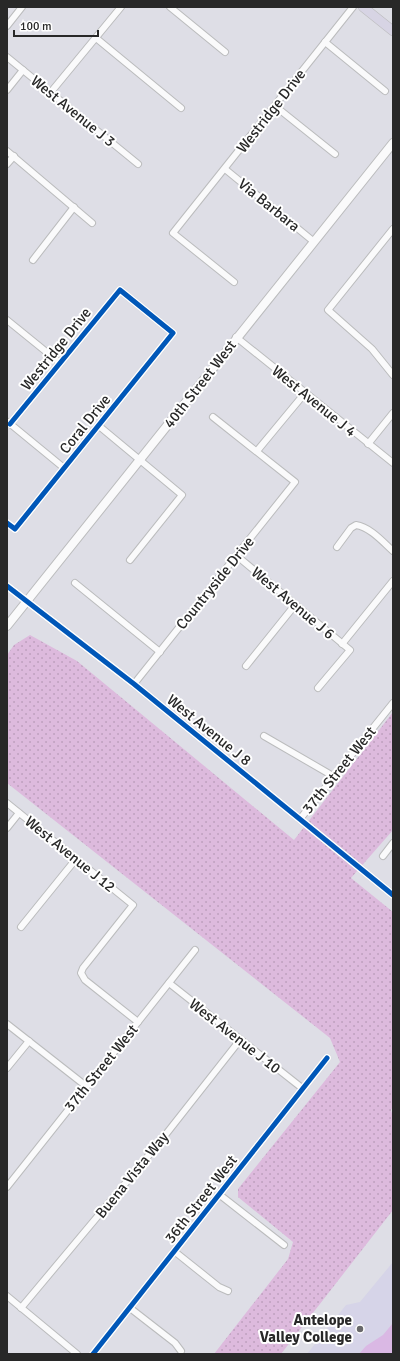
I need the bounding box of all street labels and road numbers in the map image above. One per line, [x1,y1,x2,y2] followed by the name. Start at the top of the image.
[233,65,309,157] street label: Westridge Drive
[27,72,119,150] street label: West Avenue J 3
[234,175,304,235] street label: Via Barbara
[17,304,95,394] street label: Westridge Drive
[160,336,240,432] street label: 40th Street West
[268,362,360,440] street label: West Avenue J 4
[56,391,114,457] street label: Coral Drive
[172,533,258,633] street label: Countryside Drive
[248,563,338,643] street label: West Avenue J 6
[163,691,255,769] street label: West Avenue J 8
[298,723,380,817] street label: 37th Street West
[21,812,119,896] street label: West Avenue J 12
[186,995,284,1077] street label: West Avenue J 10
[60,1021,142,1115] street label: 37th Street West
[92,1128,172,1222] street label: Buena Vista Way
[161,1151,241,1247] street label: 36th Street West

